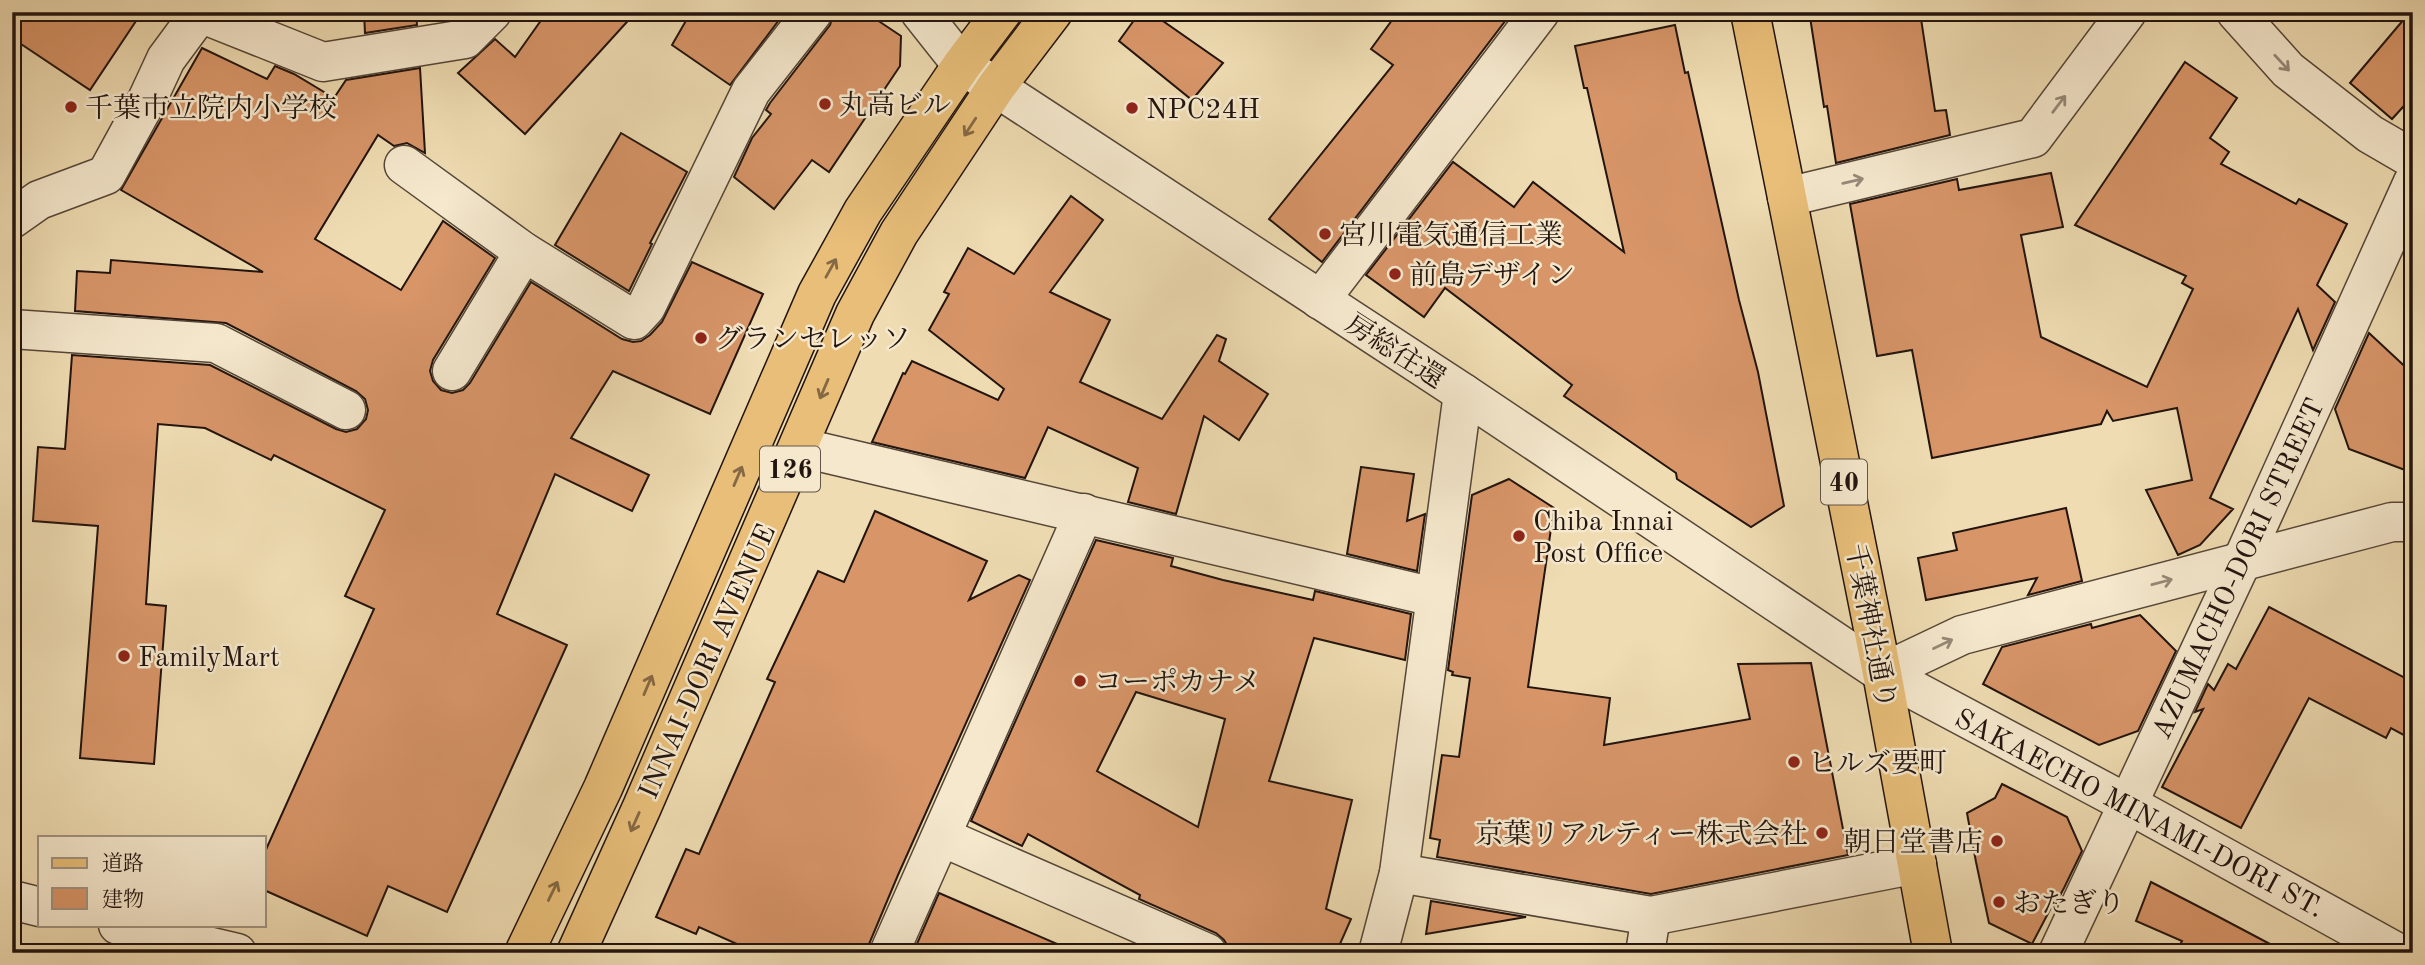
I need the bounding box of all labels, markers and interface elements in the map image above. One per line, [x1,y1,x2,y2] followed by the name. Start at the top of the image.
[2273,54,2290,71] one-way arrow
[839,90,951,121] place label: 丸高ビル
[85,93,337,124] place label: 千葉市立院内小学校
[817,96,833,112] marker: 丸高ビル
[2051,96,2066,114] one-way arrow
[1146,97,1260,125] place label: NPC24H
[63,99,79,115] marker: 千葉市立院内小学校
[1124,100,1140,116] marker: NPC24H
[963,116,977,136] one-way arrow
[1841,174,1864,188] one-way arrow
[1339,220,1563,251] place label: 宮川電気通信工業
[1317,226,1333,242] marker: 宮川電気通信工業
[825,258,838,279] one-way arrow
[1409,260,1575,291] place label: 前島デザイン
[1387,266,1403,282] marker: 前島デザイン
[1340,308,1451,395] street label: 房総往還
[715,325,911,355] place label: グランセレッソ
[693,330,709,346] marker: グランセレッソ
[817,378,830,399] one-way arrow
[2148,395,2331,744] street label: AZUMACHO-DORI STREET
[760,446,820,491] road number: 126
[1821,460,1867,504] road number: 40
[733,465,746,487] one-way arrow
[1533,509,1673,569] place label: Chiba Innai Post Office
[636,521,782,804] street label: INNAI-DORI AVENUE
[1511,528,1527,544] marker: Chiba Innai Post Office
[1839,541,1902,712] street label: 千葉神社通り
[2150,575,2173,588] one-way arrow
[1932,636,1953,650] one-way arrow
[138,645,280,673] place label: FamilyMart
[116,648,132,664] marker: FamilyMart
[1094,668,1261,698] place label: コーポカナメ
[1072,673,1088,689] marker: コーポカナメ
[642,674,655,696] one-way arrow
[1950,705,2328,924] street label: SAKAECHO MINAMI-DORI ST.
[1808,748,1947,779] place label: ヒルズ要町
[1786,754,1802,770] marker: ヒルズ要町
[628,811,641,832] one-way arrow
[1475,819,1808,850] place label: 京葉リアルティー株式会社
[1814,825,1830,841] marker: 京葉リアルティー株式会社
[1843,827,1983,858] place label: 朝日堂書店
[1989,833,2005,849] marker: 朝日堂書店
[38,836,266,926] legend
[102,852,144,875] text: 道路
[547,881,561,902] one-way arrow
[102,888,144,911] text: 建物
[2013,888,2125,919] place label: おたぎり
[1991,894,2007,910] marker: おたぎり

